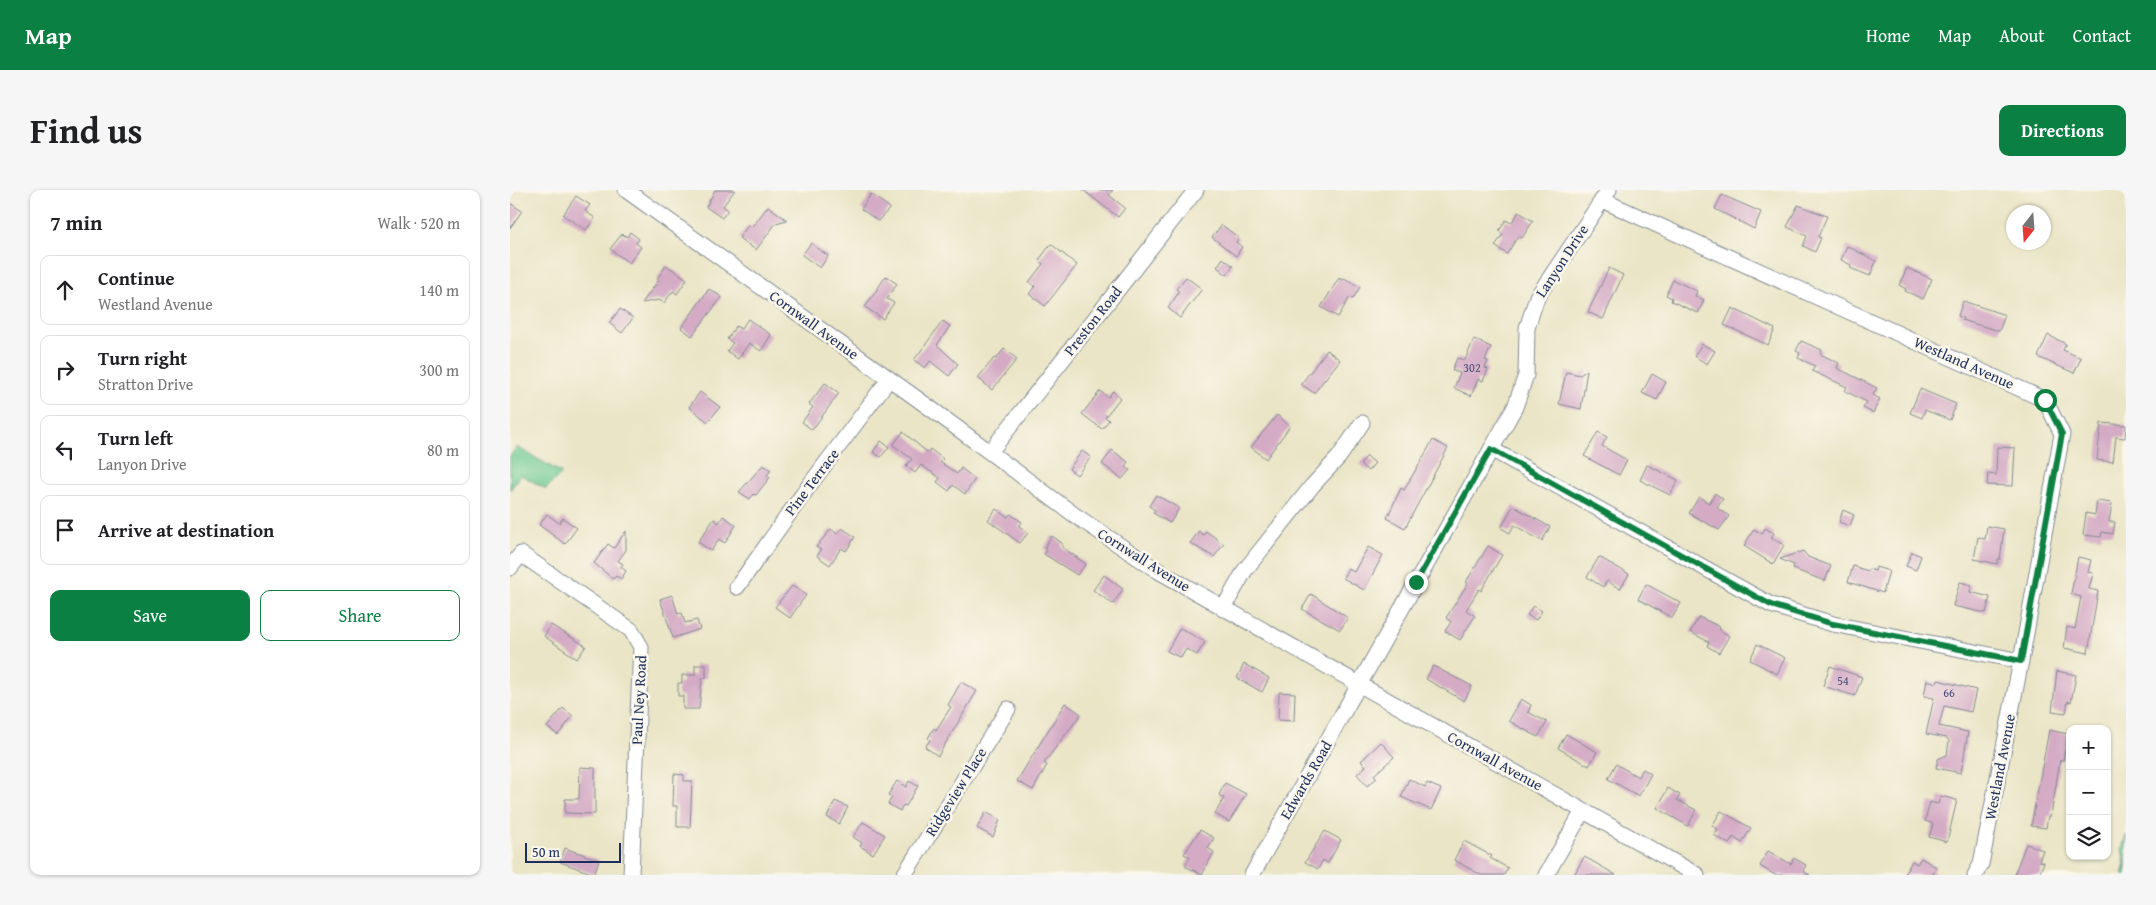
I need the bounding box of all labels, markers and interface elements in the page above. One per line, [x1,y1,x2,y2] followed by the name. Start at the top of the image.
[25,18,72,53] text: Map
[1866,22,1910,49] text: Home
[1938,22,1971,49] text: Map
[1999,22,2045,49] text: About
[2073,22,2131,49] text: Contact
[30,105,143,156] text: Find us
[1999,105,2126,156] button: Directions
[2006,205,2051,250] north arrow
[50,207,102,238] text: 7 min
[377,211,460,235] text: Walk · 520 m
[1530,220,1593,301] street label: Lanyon Drive
[98,264,175,292] text: Continue
[51,276,79,304] icon: ahead
[419,278,459,302] text: 140 m
[1059,281,1126,360] street label: Preston Road
[765,285,863,364] street label: Cornwall Avenue
[98,292,213,316] text: Westland Avenue
[1911,331,2018,394] street label: Westland Avenue
[98,344,187,372] text: Turn right
[51,356,79,384] icon: right
[419,358,459,382] text: 300 m
[1463,359,1481,376] house number: 302
[98,372,193,396] text: Stratton Drive
[2034,389,2057,412] route start
[98,424,173,452] text: Turn left
[51,436,79,464] icon: left
[427,438,459,462] text: 80 m
[779,444,844,520] street label: Pine Terrace
[98,452,187,476] text: Lanyon Drive
[51,516,79,544] icon: arrive
[98,516,274,544] text: Arrive at destination
[1094,523,1195,596] street label: Cornwall Avenue
[1405,571,1428,594] route end
[50,590,250,641] button: Save
[260,590,460,641] button: Share
[626,655,651,745] street label: Paul Ney Road
[1837,672,1849,689] house number: 54
[1943,684,1955,701] house number: 66
[1979,712,2020,822] street label: Westland Avenue
[2066,725,2111,860] map controls
[2066,725,2111,770] button: +
[1444,726,1547,795] street label: Cornwall Avenue
[1275,736,1337,823] street label: Edwards Road
[920,743,991,840] street label: Ridgeview Place
[2066,770,2111,815] button: −
[2066,815,2111,860] button: layers
[525,840,621,863] scale bar
[532,842,560,862] text: 50 m

